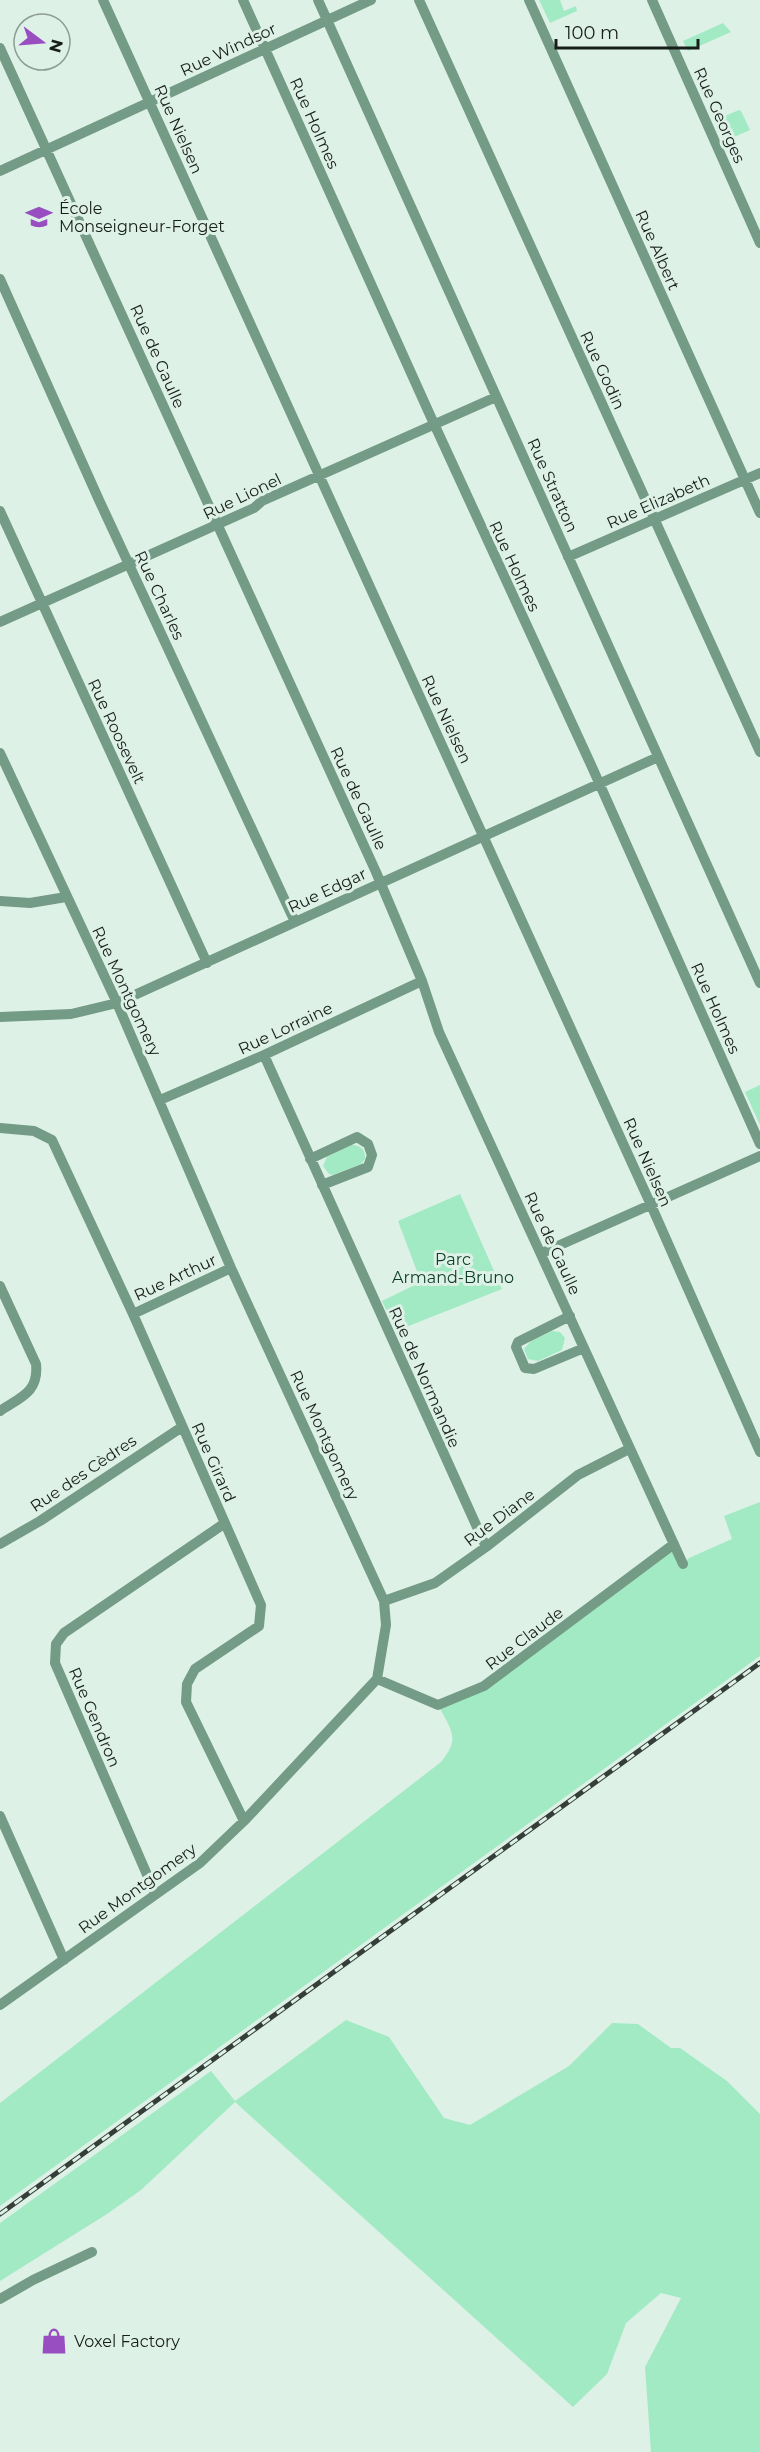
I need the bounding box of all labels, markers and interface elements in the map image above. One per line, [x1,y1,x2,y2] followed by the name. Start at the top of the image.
[12,12,72,72] north arrow
[556,12,698,50] scale bar
[177,19,279,80] street label: Rue Windsor
[565,22,619,44] text: 100 m
[45,37,67,55] text: N
[690,64,749,166] street label: Rue Georges
[286,75,343,172] street label: Rue Holmes
[150,82,207,177] street label: Rue Nielsen
[59,199,225,236] place label: École Monseigneur-Forget
[24,202,54,232] school or university icon: École Monseigneur-Forget
[631,207,684,294] street label: Rue Albert
[126,301,189,411] street label: Rue de Gaulle
[576,328,629,413] street label: Rue Godin
[523,435,582,535] street label: Rue Stratton
[200,469,284,524] street label: Rue Lionel
[604,470,713,533] street label: Rue Elizabeth
[485,518,544,615] street label: Rue Holmes
[131,548,188,643] street label: Rue Charles
[418,672,475,767] street label: Rue Nielsen
[84,676,149,787] street label: Rue Roosevelt
[326,744,391,853] street label: Rue de Gaulle
[285,864,369,917] street label: Rue Edgar
[88,923,165,1059] street label: Rue Montgomery
[687,960,744,1057] street label: Rue Holmes
[235,998,335,1059] street label: Rue Lorraine
[619,1115,676,1210] street label: Rue Nielsen
[520,1189,585,1298] street label: Rue de Gaulle
[131,1250,219,1305] street label: Rue Arthur
[392,1250,514,1287] park label: Parc Armand-Bruno
[385,1304,464,1451] street label: Rue de Normandie
[286,1367,363,1503] street label: Rue Montgomery
[188,1419,240,1505] street label: Rue Girard
[27,1431,140,1516] street label: Rue des Cèdres
[460,1485,538,1550] street label: Rue Diane
[482,1603,567,1674] street label: Rue Claude
[65,1664,124,1770] street label: Rue Gendron
[75,1839,200,1938] street label: Rue Montgomery
[39,2326,69,2356] shop icon: Voxel Factory
[74,2332,180,2351] place label: Voxel Factory

